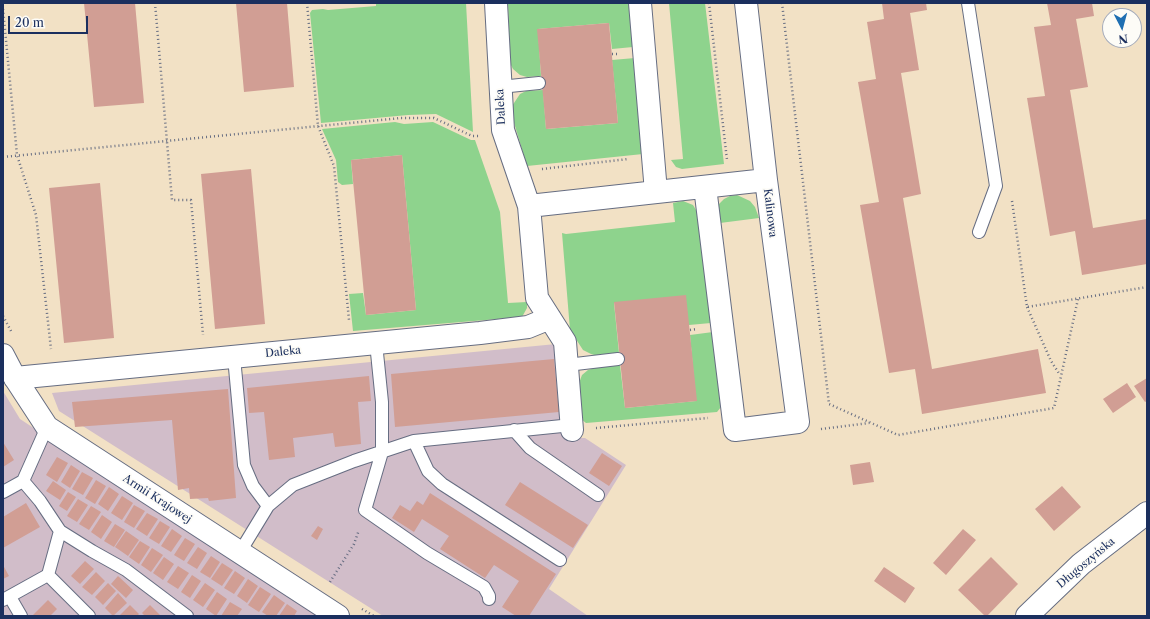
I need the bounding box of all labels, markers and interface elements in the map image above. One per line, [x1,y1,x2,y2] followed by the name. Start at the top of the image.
[10,8,90,34] scale bar
[1102,8,1142,48] north arrow
[15,15,44,30] text: 20 m
[1118,31,1129,46] text: N
[493,89,509,125] street label: Daleka
[760,188,780,238] street label: Kalinowa
[264,344,302,360] street label: Daleka
[120,472,194,526] street label: Armii Krajowej
[1054,535,1118,591] street label: Długoszyńska

